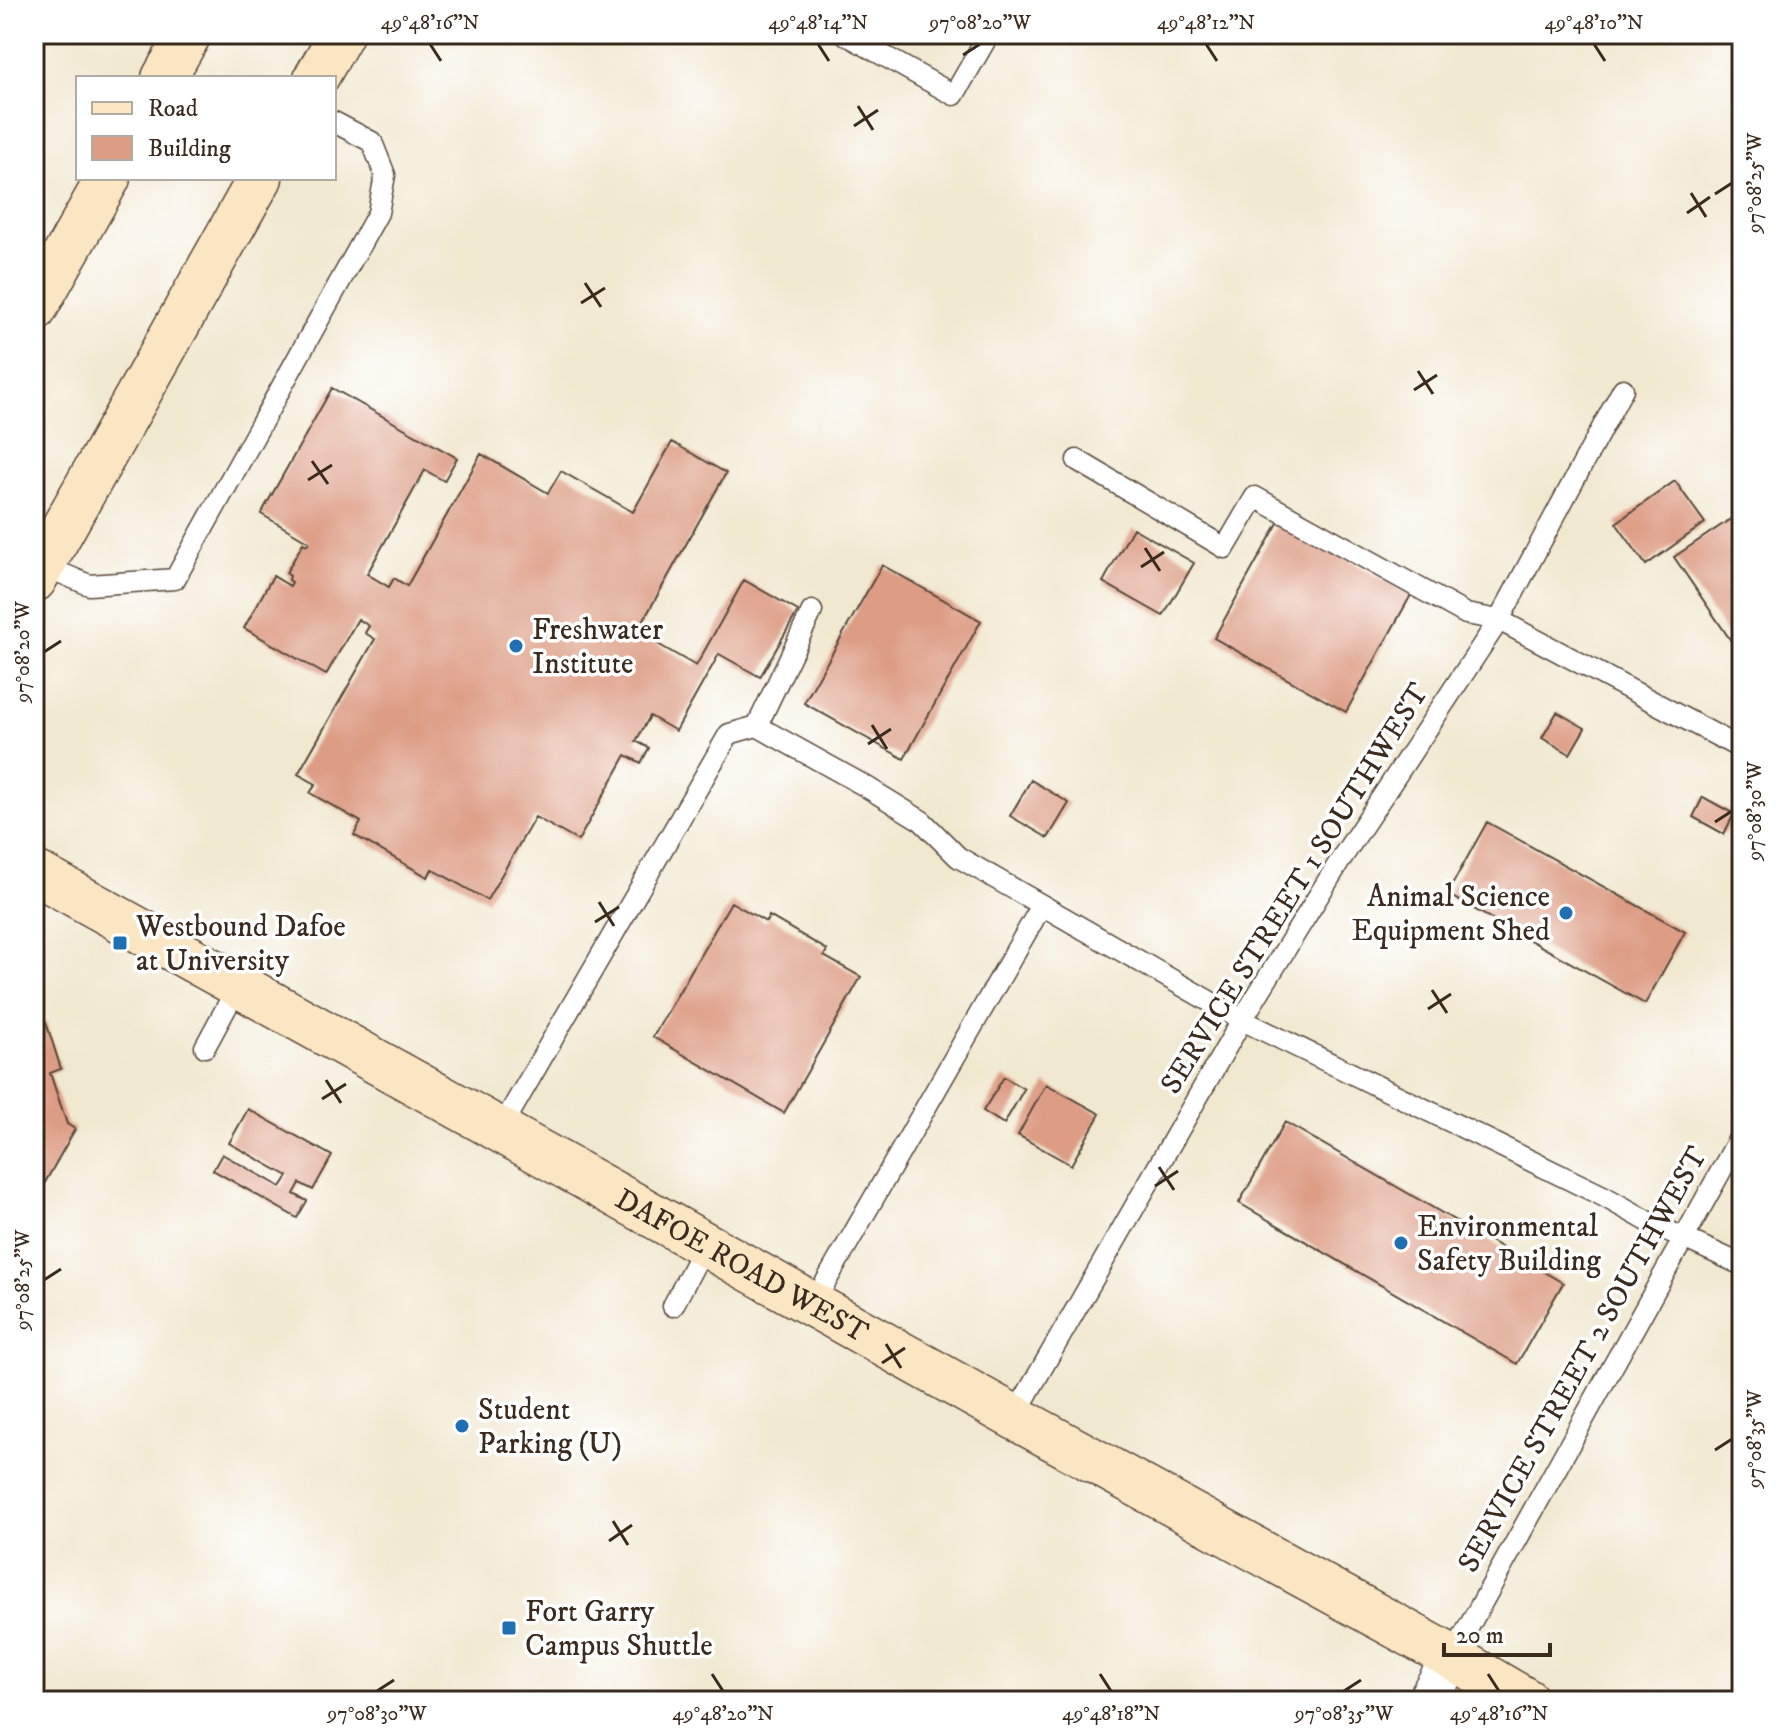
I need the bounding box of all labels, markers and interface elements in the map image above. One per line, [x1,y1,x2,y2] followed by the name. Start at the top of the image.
[381,11,479,36] text: 49°48'16"N
[768,11,868,36] text: 49°48'14"N
[928,11,1032,36] text: 97°08'20"W
[1157,11,1255,36] text: 49°48'12"N
[1545,11,1643,36] text: 49°48'10"N
[76,76,336,180] legend
[148,94,198,124] text: Road
[1743,132,1768,234] text: 97°08'25"W
[148,134,231,164] text: Building
[11,600,36,704] text: 97°08'20"W
[532,612,663,683] place label: Freshwater Institute
[507,637,525,655] marker: Freshwater Institute
[1153,676,1438,1101] street label: SERVICE STREET 1 SOUTHWEST
[1743,761,1768,862] text: 97°08'30"W
[1351,879,1550,950] place label: Animal Science Equipment Shed
[1557,904,1575,922] marker: Animal Science Equipment Shed
[135,909,346,980] place label: Westbound Dafoe at University
[111,934,129,952] marker: Westbound Dafoe at University
[1450,1140,1716,1579] street label: SERVICE STREET 2 SOUTHWEST
[608,1181,875,1352] street label: DAFOE ROAD WEST
[1417,1209,1601,1280] place label: Environmental Safety Building
[11,1229,36,1331] text: 97°08'25"W
[1392,1234,1410,1252] marker: Environmental Safety Building
[1743,1389,1768,1489] text: 97°08'35"W
[478,1392,622,1463] place label: Student Parking (U)
[453,1417,471,1435] marker: Student Parking (U)
[525,1594,713,1665] place label: Fort Garry Campus Shuttle
[1444,1607,1550,1657] scale bar
[500,1619,518,1637] marker: Fort Garry Campus Shuttle
[1456,1621,1504,1651] text: 20 m
[326,1702,427,1727] text: 97°08'30"W
[672,1702,774,1727] text: 49°48'20"N
[1062,1702,1160,1727] text: 49°48'18"N
[1294,1702,1394,1727] text: 97°08'35"W
[1450,1702,1548,1727] text: 49°48'16"N

